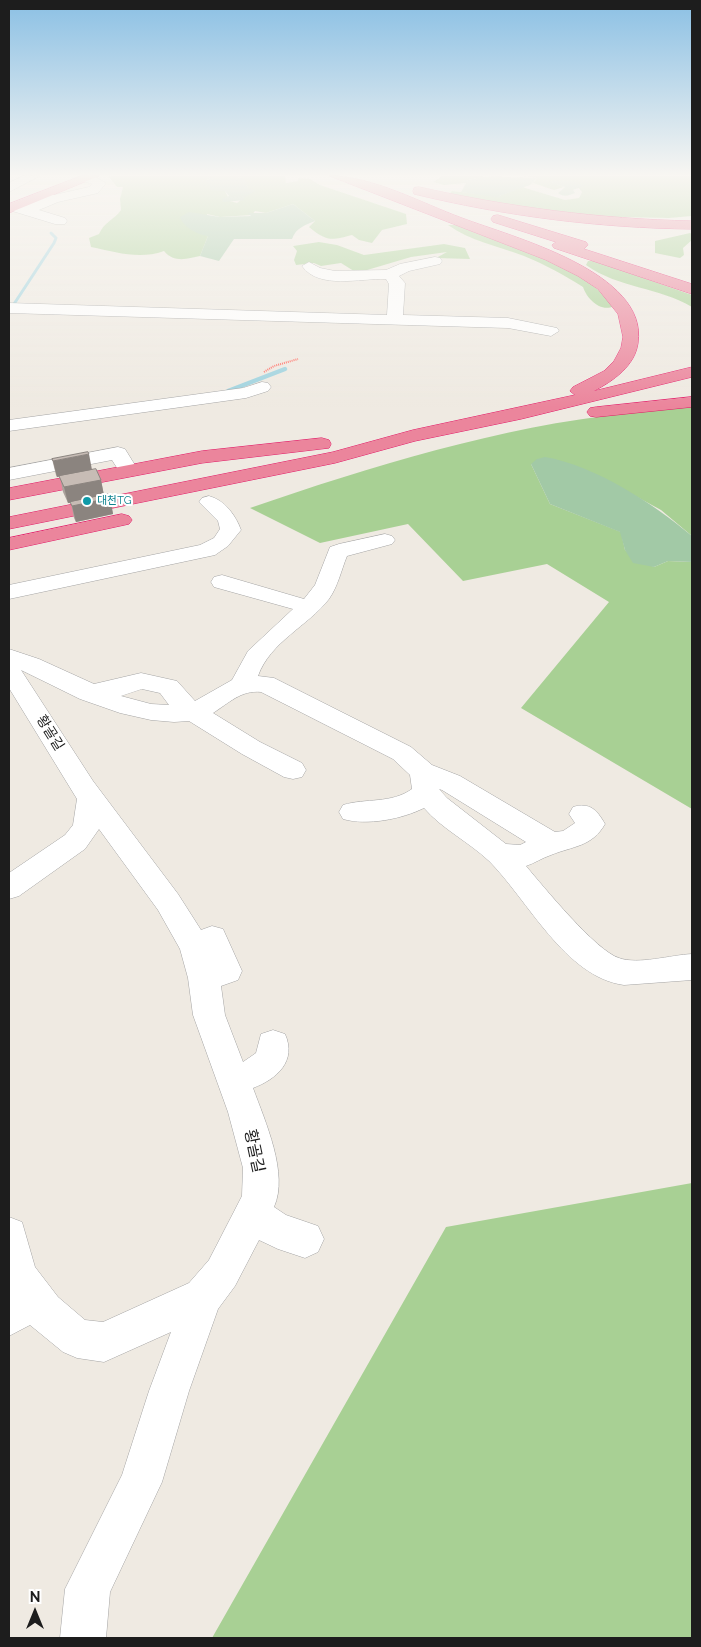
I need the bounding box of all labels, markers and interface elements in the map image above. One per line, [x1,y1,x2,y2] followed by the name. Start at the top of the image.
[97,494,132,508] place label: 대천TG
[81,495,93,507] marker: 대천TG
[33,712,67,754] street label: 황골길
[240,1127,268,1175] street label: 황골길
[10,1587,60,1637] north arrow
[30,1589,40,1605] text: N

